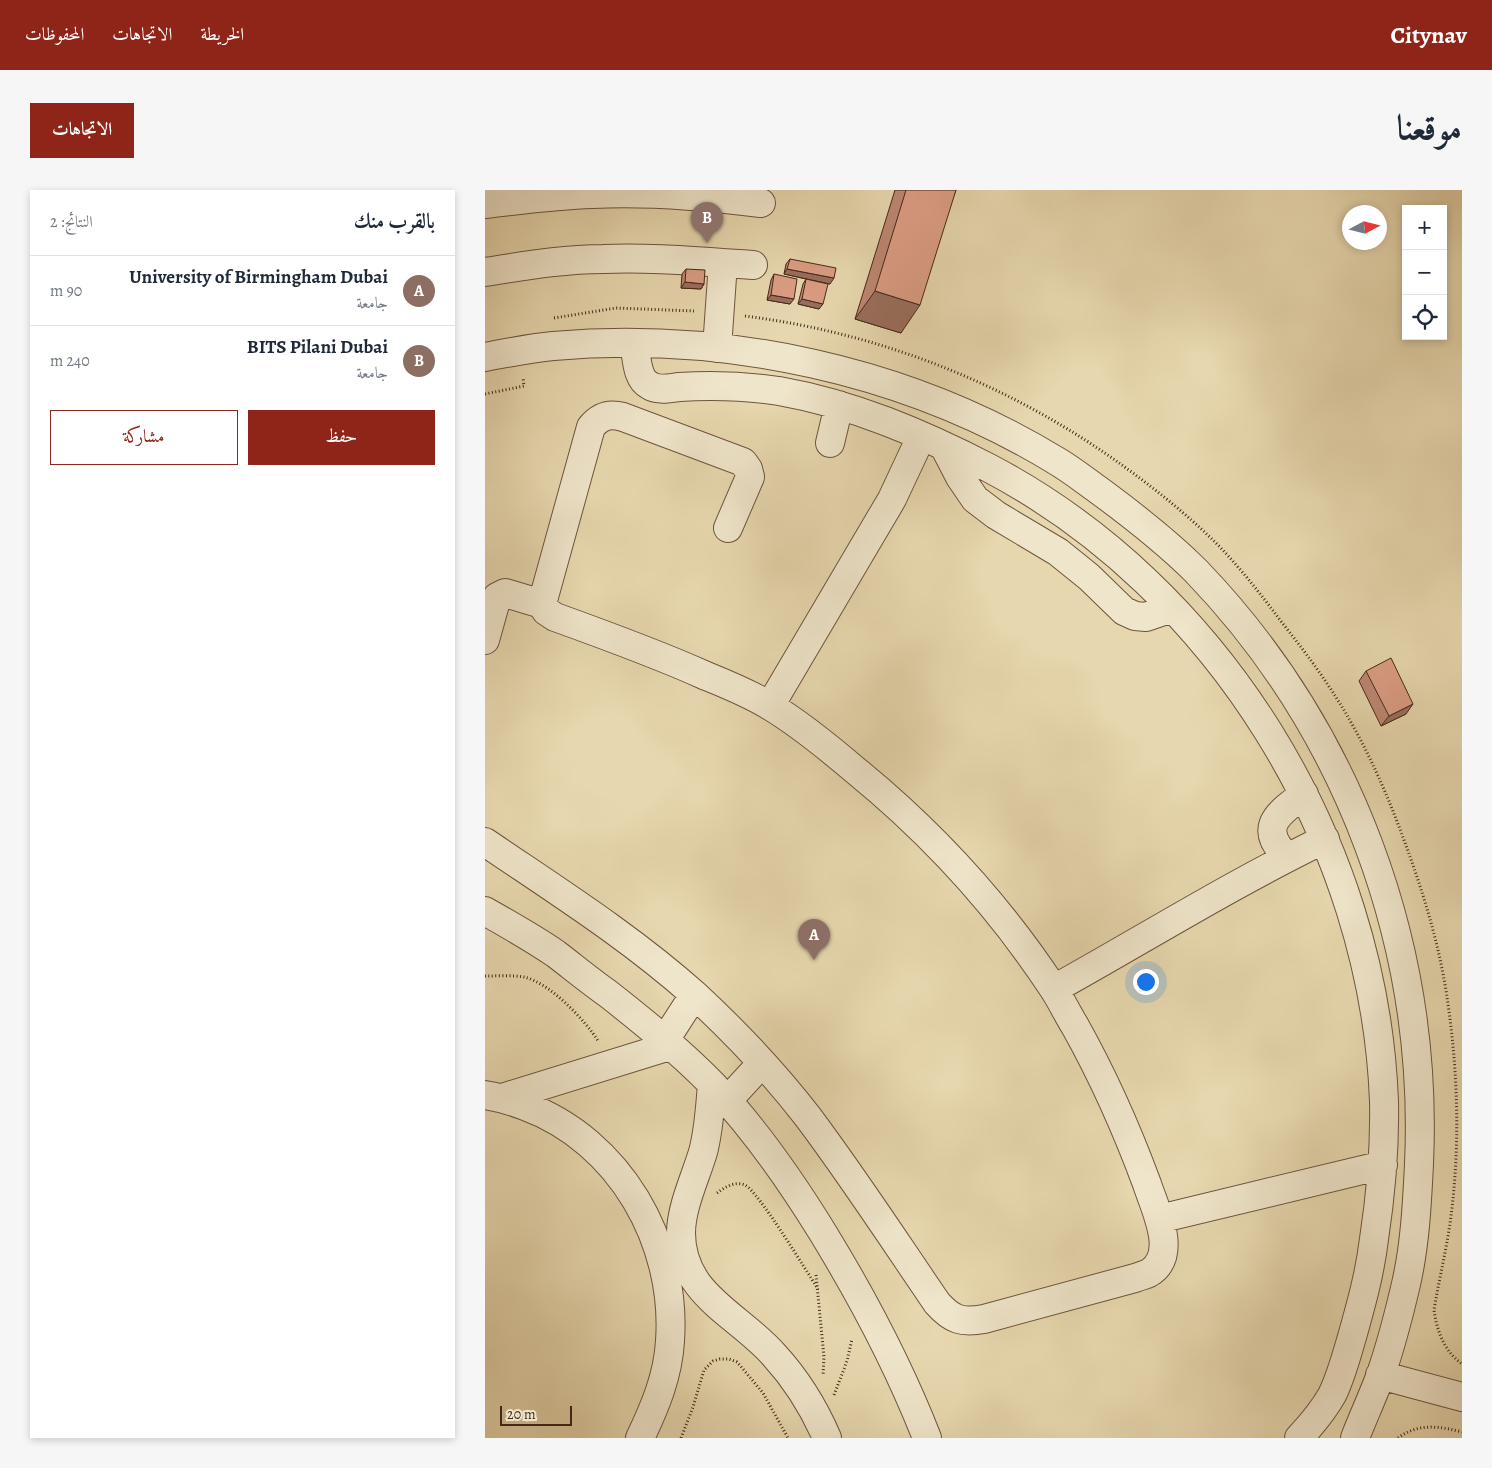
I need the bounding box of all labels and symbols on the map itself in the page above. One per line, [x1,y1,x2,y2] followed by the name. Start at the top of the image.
[691,202,723,243] pin: B
[1342,205,1387,250] north arrow
[798,919,830,960] pin: A
[1133,969,1159,995] your location
[500,1403,573,1426] scale bar

